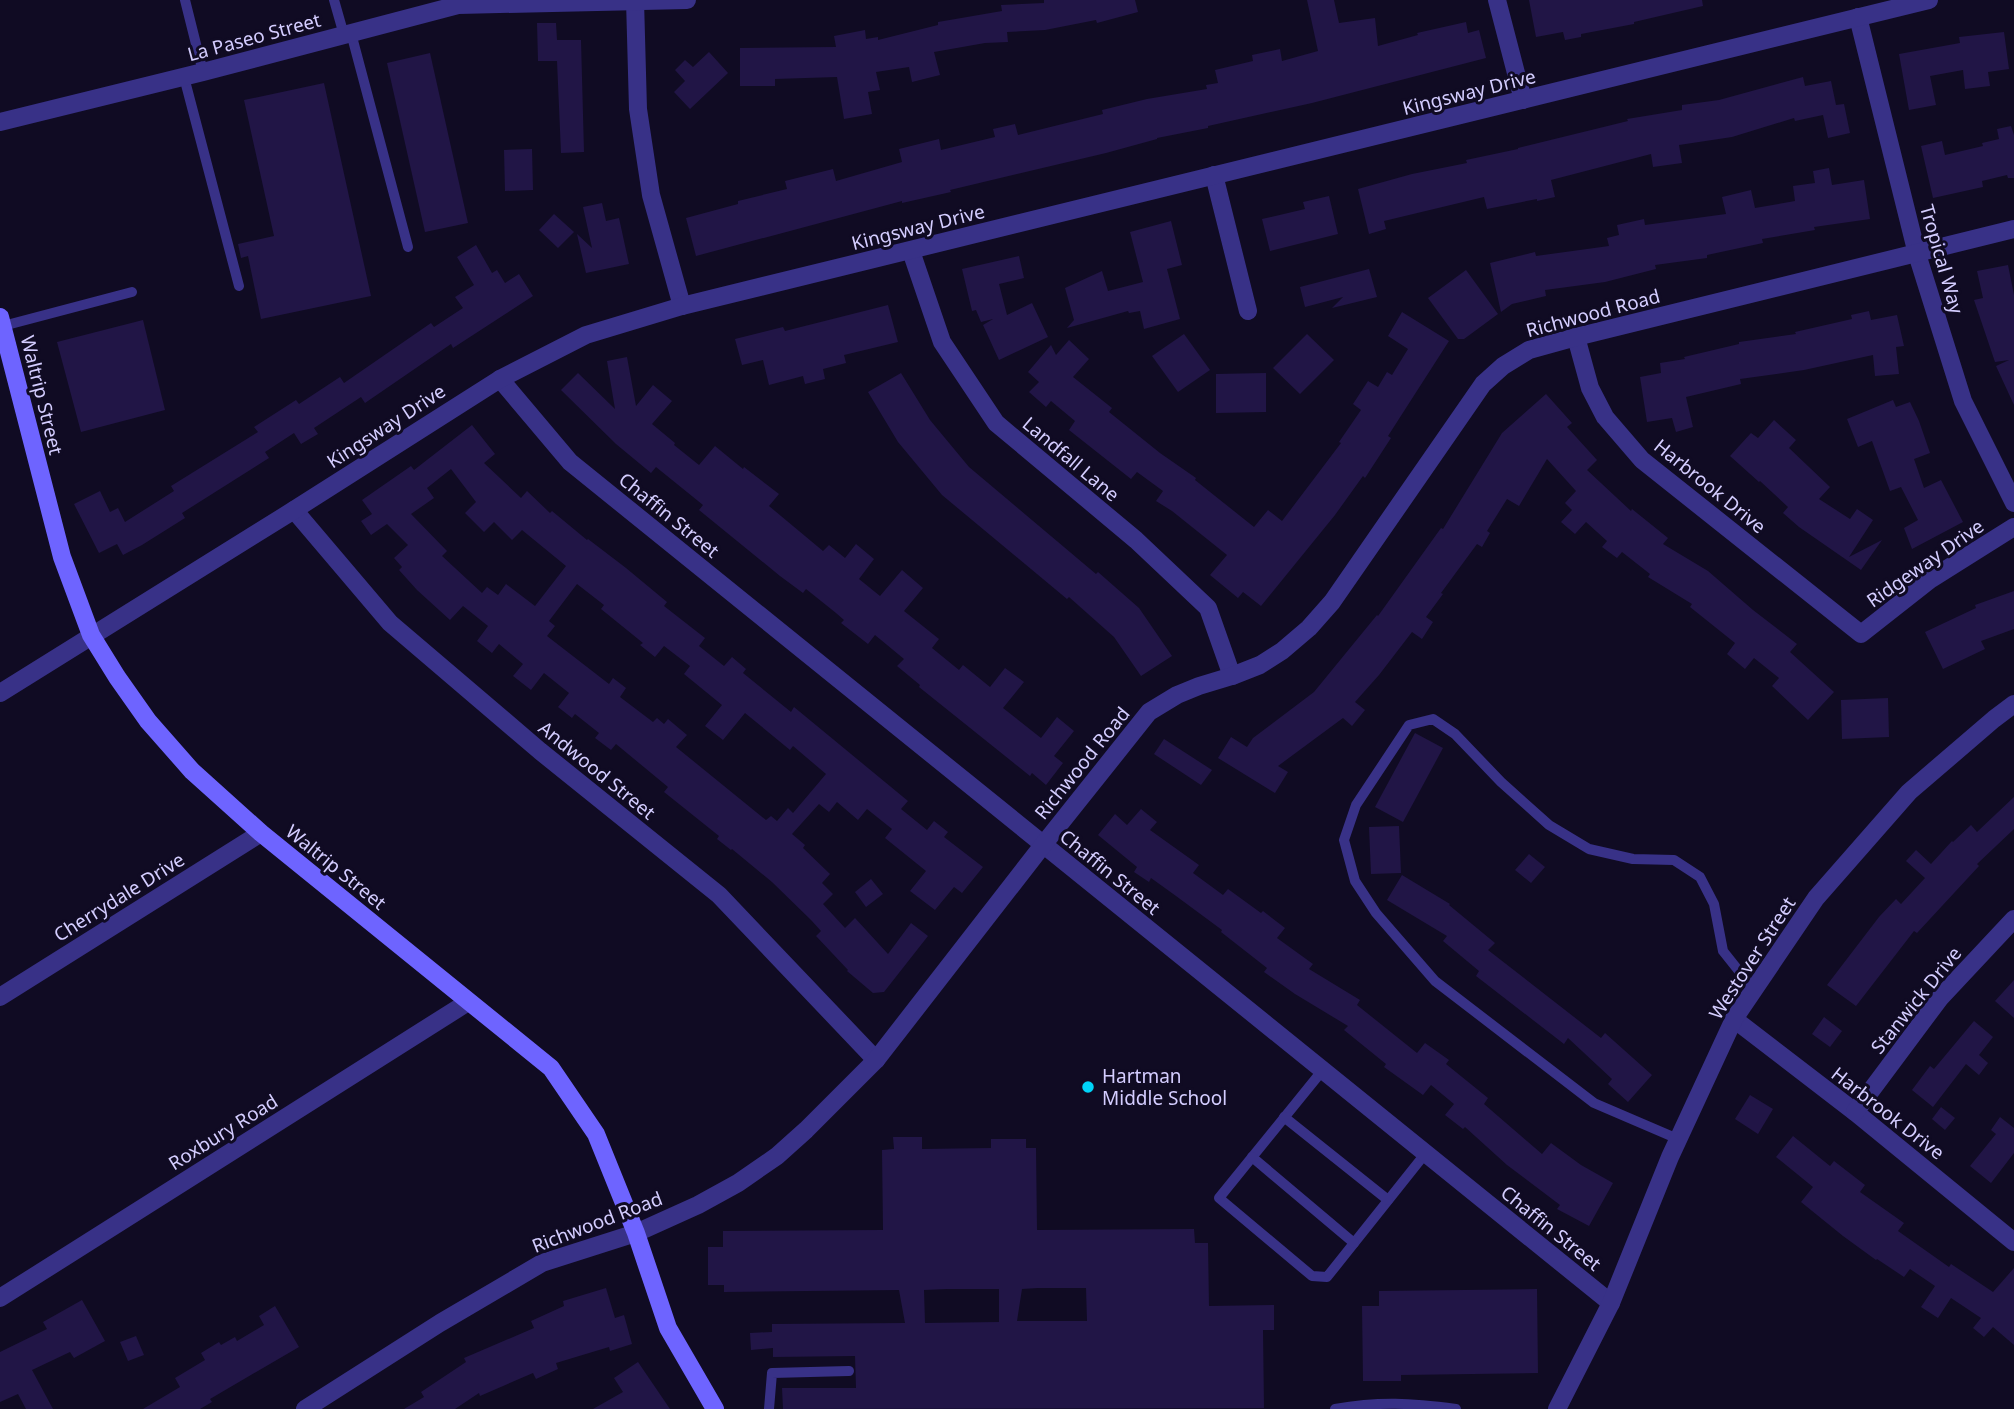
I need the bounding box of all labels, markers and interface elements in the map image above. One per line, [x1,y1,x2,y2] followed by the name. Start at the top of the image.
[184,7,324,67] street label: La Paseo Street
[1400,63,1538,121] street label: Kingsway Drive
[849,198,987,256] street label: Kingsway Drive
[1914,201,1970,317] street label: Tropical Way
[1523,283,1663,343] street label: Richwood Road
[15,333,69,458] street label: Waltrip Street
[322,378,450,474] street label: Kingsway Drive
[1017,411,1125,507] street label: Landfall Lane
[1649,433,1771,539] street label: Harbrook Drive
[613,466,725,564] street label: Chaffin Street
[1861,513,1989,613] street label: Ridgeway Drive
[1029,701,1135,825] street label: Richwood Road
[533,715,661,825] street label: Andwood Street
[280,818,392,916] street label: Waltrip Street
[1054,823,1166,921] street label: Chaffin Street
[49,846,189,948] street label: Cherrydale Drive
[1703,892,1801,1024] street label: Westover Street
[1865,941,1967,1059] street label: Stanwick Drive
[1826,1061,1950,1165] street label: Harbrook Drive
[1102,1063,1227,1111] place label: Hartman Middle School
[1080,1079,1096,1095] marker: Hartman Middle School
[163,1088,283,1176] street label: Roxbury Road
[1495,1179,1607,1277] street label: Chaffin Street
[528,1185,666,1259] street label: Richwood Road

